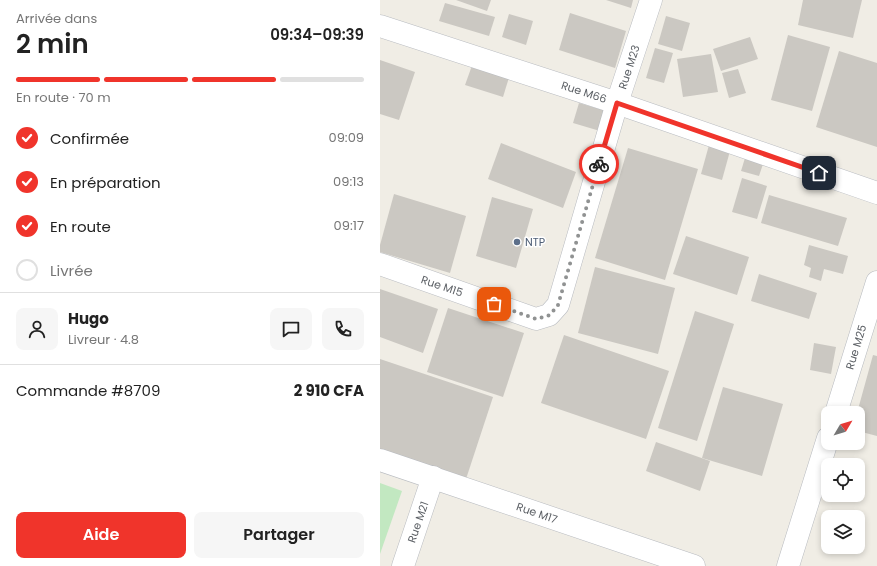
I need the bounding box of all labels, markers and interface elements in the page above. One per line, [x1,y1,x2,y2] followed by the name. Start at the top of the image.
[16,9,97,28] text: Arrivée dans
[270,24,364,45] text: 09:34–09:39
[16,26,89,62] text: 2 min
[614,43,644,91] street label: Rue M23
[559,77,609,107] street label: Rue M66
[16,88,111,107] text: En route · 70 m
[16,127,38,149] icon: check
[50,128,129,149] text: Confirmée
[329,128,364,147] text: 09:09
[579,144,619,184] courier
[588,153,610,175] icon: bike
[802,156,836,190] pin
[808,162,830,184] icon: home
[16,171,38,193] icon: check
[50,172,161,193] text: En préparation
[333,172,364,191] text: 09:13
[16,215,38,237] icon: check
[50,216,111,237] text: En route
[334,216,364,235] text: 09:17
[525,234,545,250] place label: NTP
[512,237,522,247] marker: NTP
[50,260,93,281] text: Livrée
[419,271,465,301] street label: Rue M15
[477,287,511,321] pin
[483,293,505,315] icon: bag
[16,308,58,350] button: person
[68,308,109,329] text: Hugo
[270,308,312,350] button: chat
[322,308,364,350] button: phone
[842,322,870,371] street label: Rue M25
[68,330,139,349] text: Livreur · 4.8
[16,380,160,401] text: Commande #8709
[294,380,364,401] text: 2 910 CFA
[821,406,865,450] north arrow
[821,406,865,554] map controls
[821,458,865,502] button: locate
[403,499,433,545] street label: Rue M21
[514,499,560,527] street label: Rue M17
[821,510,865,554] button: layers
[16,512,186,558] button: Aide
[194,512,364,558] button: Partager

